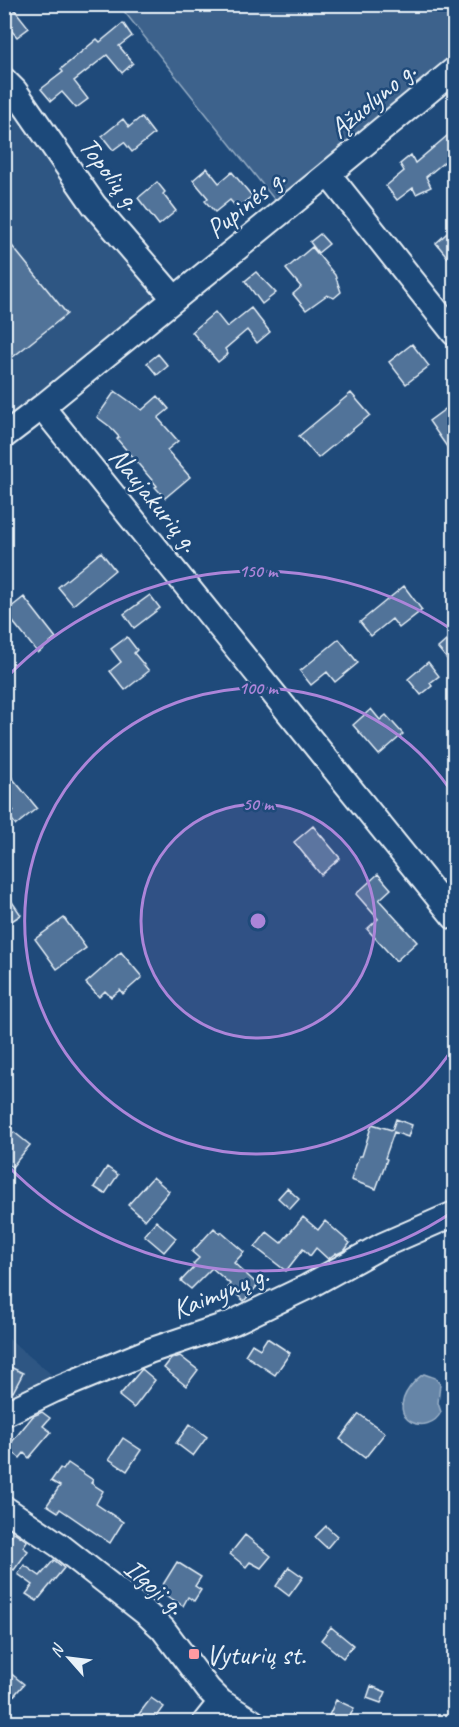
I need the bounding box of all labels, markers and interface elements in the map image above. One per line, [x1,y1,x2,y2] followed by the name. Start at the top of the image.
[322,53,423,146] street label: Ąžuolyno g.
[72,130,150,217] street label: Topolių g.
[199,161,292,246] street label: Pupinės g.
[102,440,208,559] street label: Naujakurių g.
[239,560,279,582] text: 150 m
[239,677,279,699] text: 100 m
[243,793,275,815] text: 50 m
[248,911,268,931] centre of rings
[167,1256,274,1327] street label: Kaimynų g.
[117,1550,193,1623] street label: Ilgoji g.
[39,1628,99,1688] north arrow
[206,1637,306,1672] place label: Vyturių st.
[45,1640,69,1660] text: N
[187,1647,201,1661] marker: Vyturių st.

